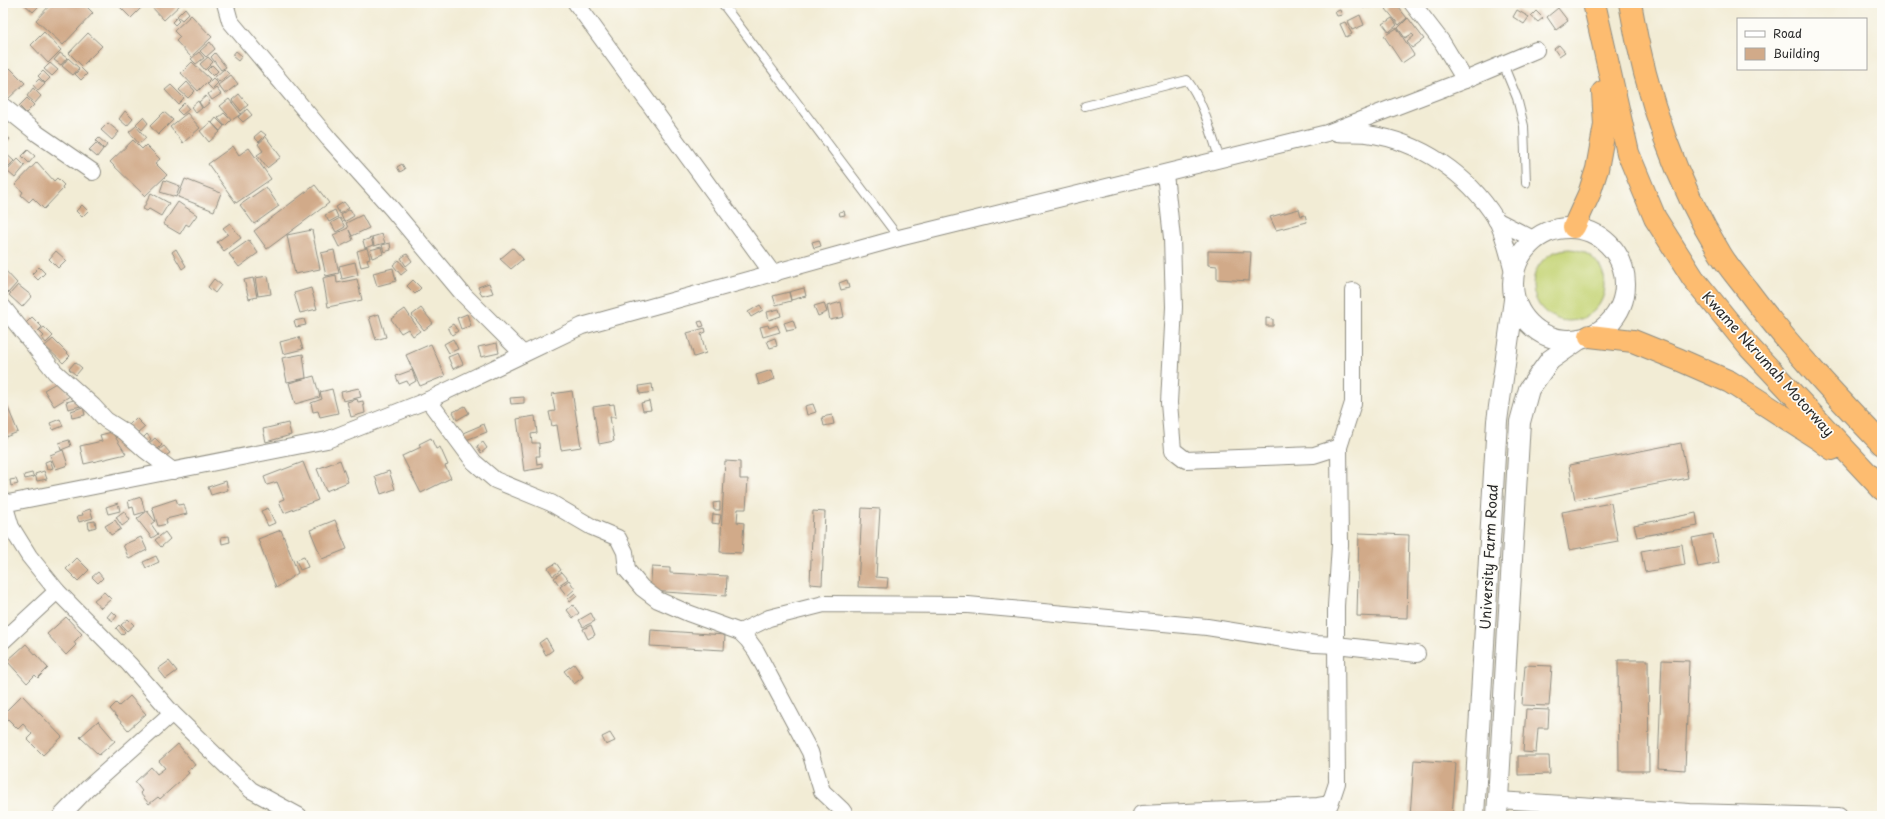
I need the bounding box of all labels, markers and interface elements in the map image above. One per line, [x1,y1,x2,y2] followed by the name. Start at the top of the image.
[1737,18,1867,70] legend
[1773,24,1802,42] text: Road
[1773,44,1820,62] text: Building
[1697,286,1839,441] street label: Kwame Nkrumah Motorway
[1474,484,1503,630] street label: University Farm Road

